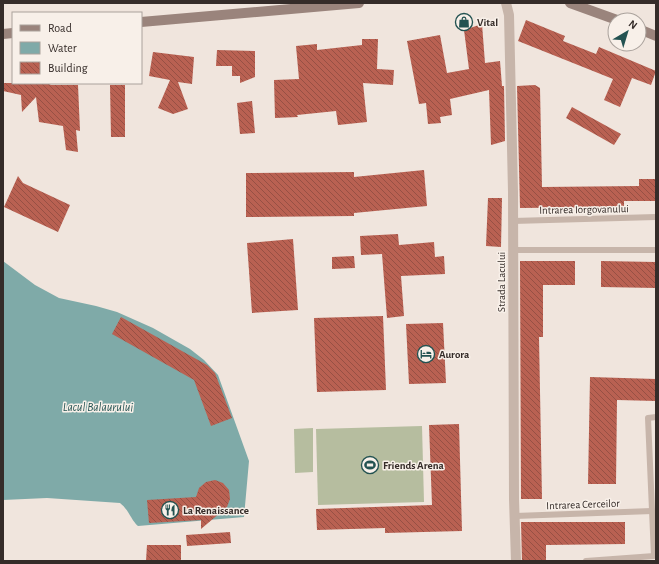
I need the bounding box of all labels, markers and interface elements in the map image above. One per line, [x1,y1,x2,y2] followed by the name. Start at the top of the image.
[12,12,142,84] legend
[454,12,474,32] shop icon: Vital
[607,12,647,52] north arrow
[477,17,498,28] place label: Vital
[626,18,639,31] text: N
[48,22,72,34] text: Road
[48,42,77,54] text: Water
[48,62,88,74] text: Building
[539,203,629,216] street label: Intrarea Iorgovanului
[496,252,507,312] street label: Strada Lacului
[416,344,436,364] hotel icon: Aurora
[439,349,470,360] place label: Aurora
[63,401,134,413] water label: Lacul Balaurului
[360,455,380,475] sports icon: Friends Arena
[383,460,444,471] place label: Friends Arena
[546,498,620,511] street label: Intrarea Cerceilor
[160,500,180,520] restaurant icon: La Renaissance
[183,505,249,516] place label: La Renaissance

